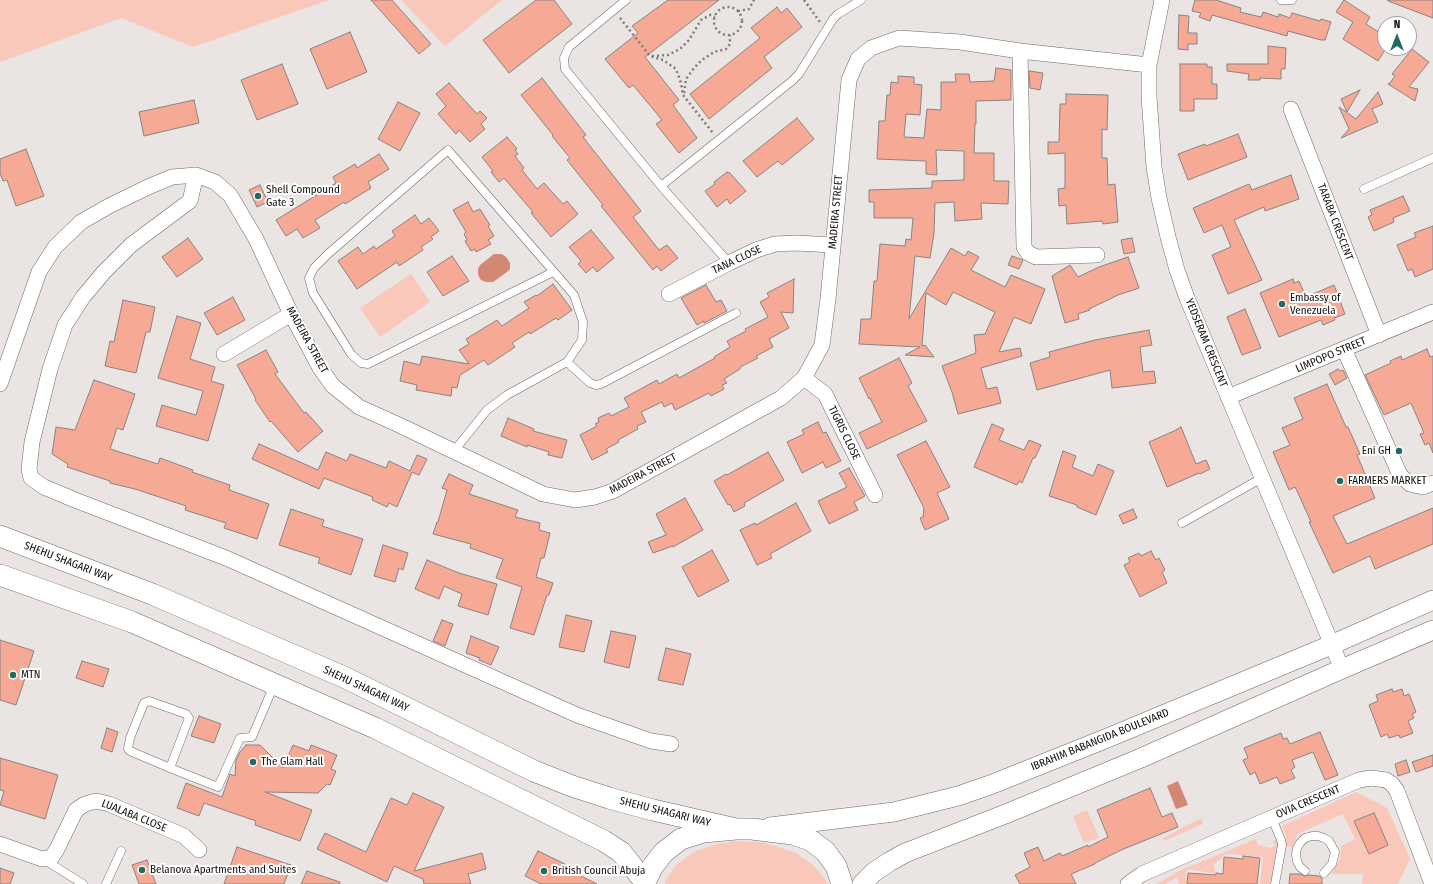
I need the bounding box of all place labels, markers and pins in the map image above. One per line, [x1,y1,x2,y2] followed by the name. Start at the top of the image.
[266,183,340,209] place label: Shell Compound Gate 3
[253,191,263,201] marker: Shell Compound Gate 3
[1290,291,1340,317] place label: Embassy of Venezuela
[1277,299,1287,309] marker: Embassy of Venezuela
[1362,444,1391,458] place label: Eni GH
[1394,446,1404,456] marker: Eni GH
[1348,474,1427,488] place label: FARMERS MARKET
[1335,476,1345,486] marker: FARMERS MARKET
[21,668,40,682] place label: MTN
[8,670,18,680] marker: MTN
[261,755,323,769] place label: The Glam Hall
[248,757,258,767] marker: The Glam Hall
[150,863,296,877] place label: Belanova Apartments and Suites
[552,864,645,878] place label: British Council Abuja
[137,865,147,875] marker: Belanova Apartments and Suites
[539,866,549,876] marker: British Council Abuja

